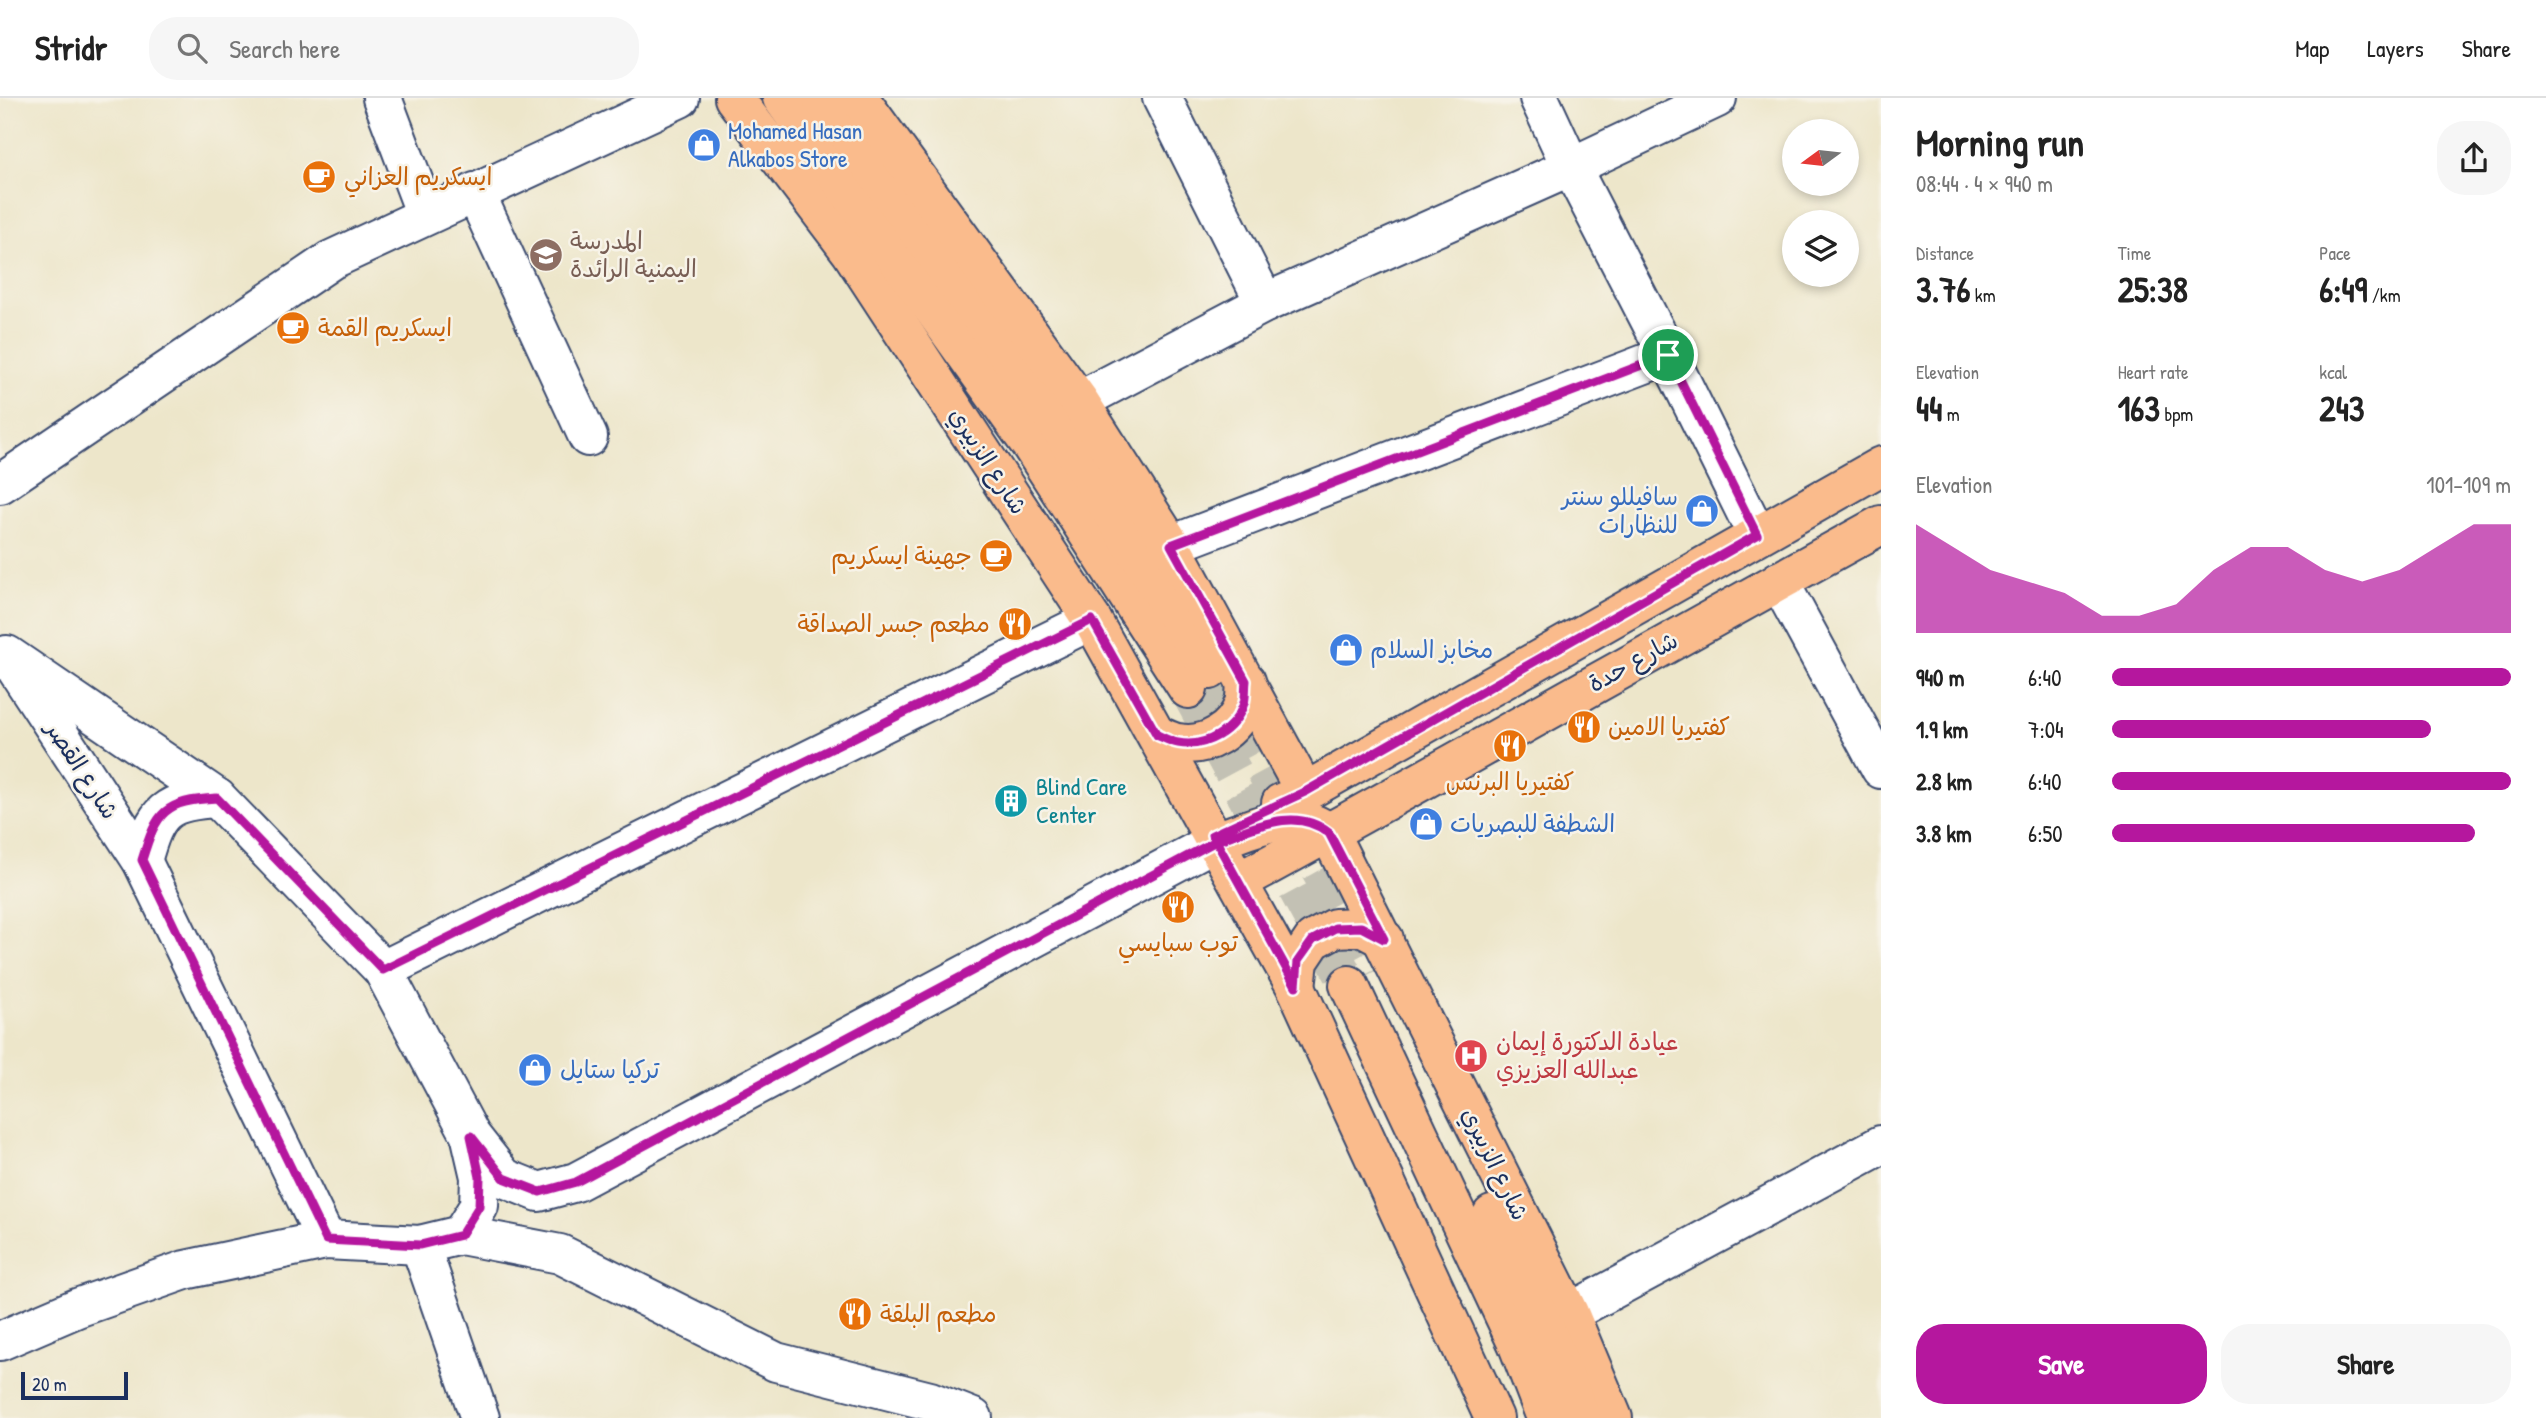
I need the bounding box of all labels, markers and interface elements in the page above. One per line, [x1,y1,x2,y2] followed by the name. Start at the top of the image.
[149,17,639,80] search box
[35,26,107,70] text: Stridr
[173,29,211,67] icon: search
[229,31,340,66] text: Search here
[2295,32,2329,64] text: Map
[2367,32,2424,64] text: Layers
[2462,32,2511,64] text: Share
[728,114,862,174] place label: Mohamed Hasan Alkabos Store
[1916,116,2084,168] text: Morning run
[1782,119,1858,196] north arrow
[1782,119,1859,287] map controls
[2437,121,2511,195] button: share
[685,126,723,164] shop icon: Mohamed Hasan Alkabos Store
[300,158,338,196] cafe icon: ايسكريم العزاني
[344,160,492,198] place label: ايسكريم العزاني
[1916,168,2053,199] text: 08:44 · 4 × 940 m
[1782,210,1859,287] button: layers
[570,224,697,284] place label: المدرسة اليمنية الرائدة
[527,236,565,274] school or university icon: المدرسة اليمنية الرائدة
[1916,240,1974,266] text: Distance
[2118,240,2151,266] text: Time
[2319,240,2351,266] text: Pace
[1916,266,1970,313] text: 3.76
[2118,266,2188,313] text: 25:38
[2319,266,2367,313] text: 6:49
[1970,282,1996,308] text: km
[2367,282,2401,308] text: /km
[274,309,312,347] cafe icon: ايسكريم القمة
[318,311,452,346] place label: ايسكريم القمة
[1638,325,1698,385] pin
[1649,336,1687,374] icon: arrive
[1916,359,1979,385] text: Elevation
[2118,359,2189,385] text: Heart rate
[2319,359,2347,385] text: kcal
[1916,385,1942,432] text: 44
[2118,385,2160,432] text: 163
[2319,385,2365,432] text: 243
[941,401,1035,521] street label: شارع الزبيري
[1942,401,1960,427] text: m
[2160,401,2193,427] text: bpm
[1916,469,1992,500] text: Elevation
[2426,469,2511,500] text: 101–109 m
[1560,480,1678,540] place label: سافيللو سنتر للنظارات
[1683,492,1721,530] shop icon: سافيللو سنتر للنظارات
[977,537,1015,575] cafe icon: جهينة ايسكريم
[831,539,972,574] place label: جهينة ايسكريم
[996,605,1034,643] restaurant icon: مطعم جسر الصداقة
[797,607,990,642] place label: مطعم جسر الصداقة
[1582,623,1684,701] street label: شارع حدة
[1327,631,1365,669] shop icon: مخابز السلام
[1370,633,1493,668] place label: مخابز السلام
[1916,662,1964,693] text: 940 m
[2028,662,2061,693] text: 6:40
[1565,708,1603,746] restaurant icon: كفتيريا الامين
[1608,710,1730,742] place label: كفتيريا الامين
[36,712,127,826] street label: شارع القصر
[1916,714,1968,745] text: 1.9 km
[2028,714,2064,745] text: 7:04
[1491,727,1529,765] restaurant icon: كفتيريا البرنس
[1446,765,1574,797] place label: كفتيريا البرنس
[1916,766,1972,797] text: 2.8 km
[2028,766,2061,797] text: 6:40
[1036,770,1127,830] place label: Blind Care Center
[992,782,1030,820] building icon: Blind Care Center
[1407,805,1445,843] shop icon: الشطفة للبصريات
[1450,807,1615,839] place label: الشطفة للبصريات
[1916,818,1972,849] text: 3.8 km
[2028,818,2063,849] text: 6:50
[1159,888,1197,926] restaurant icon: توب سبايسي
[1118,926,1239,964] place label: توب سبايسي
[1496,1025,1678,1087] place label: عيادة الدكتورة إيمان عبدالله العزيزي
[1452,1037,1490,1075] hospital icon: عيادة الدكتورة إيمان عبدالله العزيزي
[516,1051,554,1089] shop icon: تركيا ستايل
[560,1053,660,1085] place label: تركيا ستايل
[1453,1102,1537,1226] street label: شارع الزبيري
[836,1295,874,1333] restaurant icon: مطعم البلقة
[880,1297,997,1332] place label: مطعم البلقة
[1916,1324,2207,1404] button: Save
[2221,1324,2511,1404] button: Share
[21,1369,128,1401] scale bar
[32,1371,67,1397] text: 20 m

